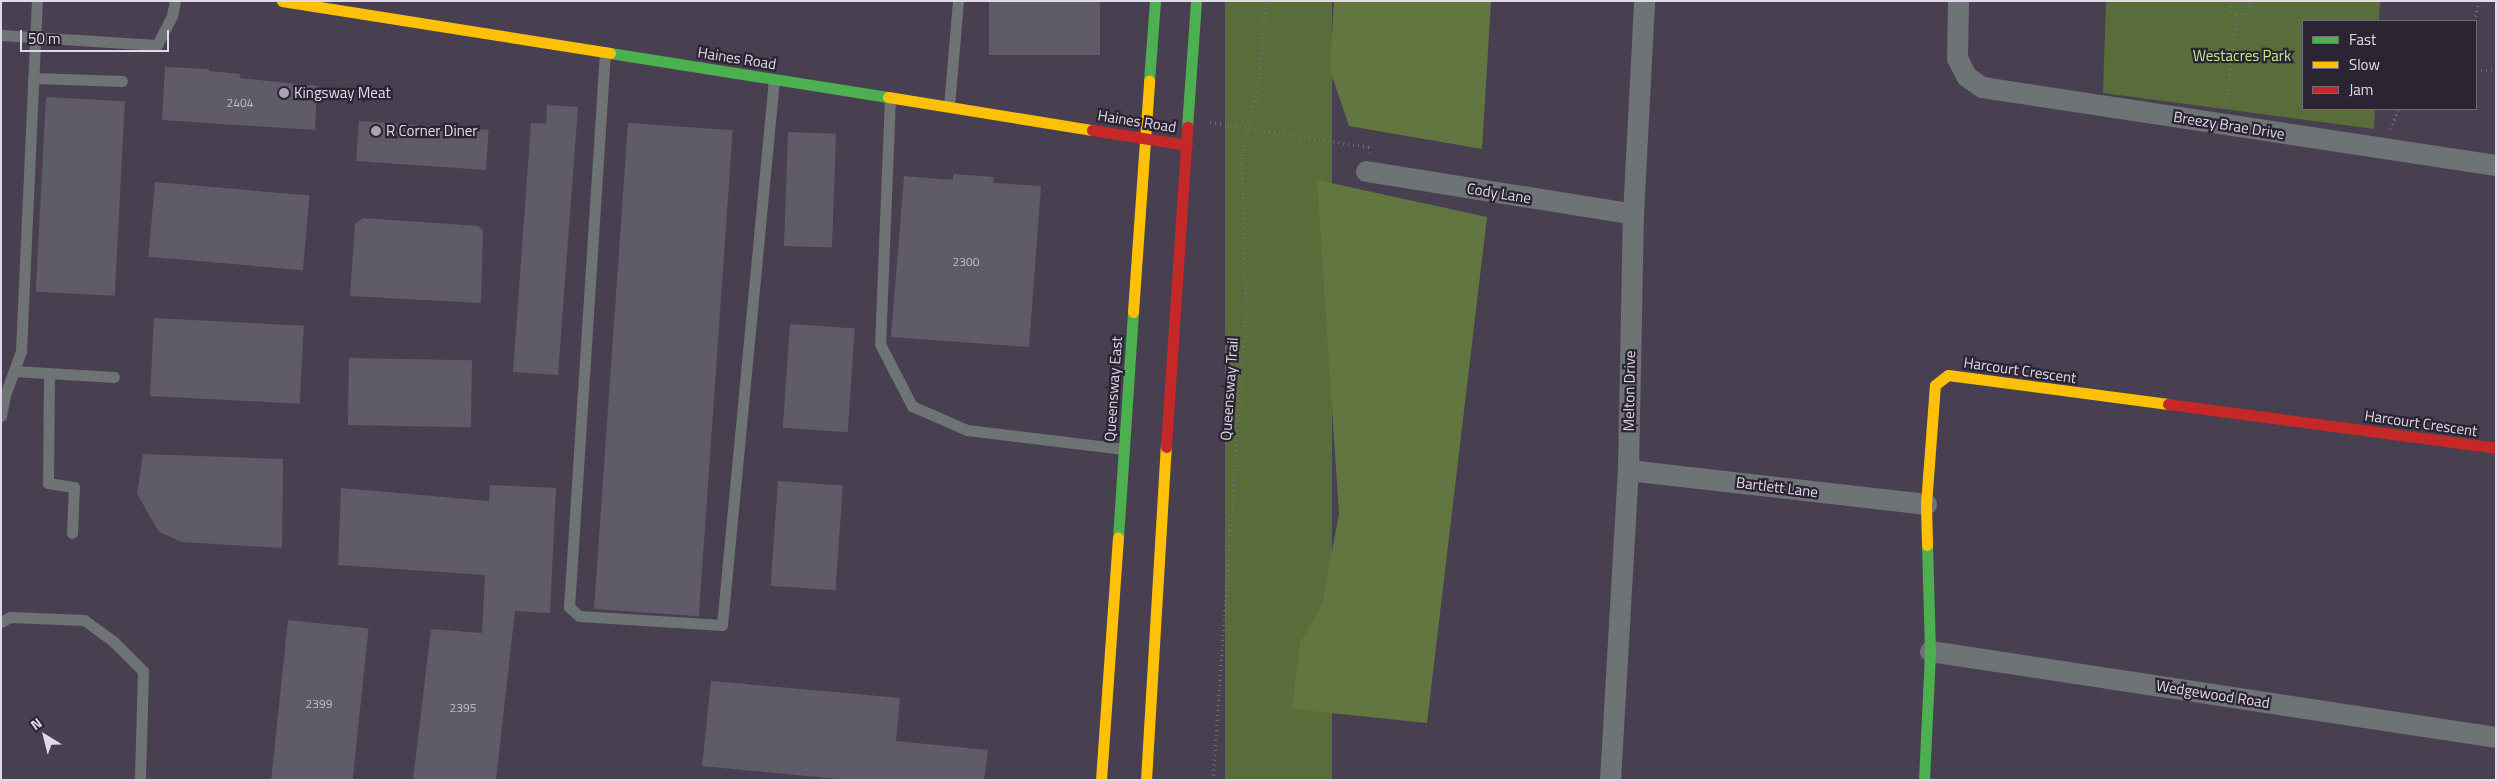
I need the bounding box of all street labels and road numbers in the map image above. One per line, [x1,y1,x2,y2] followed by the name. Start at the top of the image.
[696,43,778,73] street label: Haines Road
[1096,106,1178,136] street label: Haines Road
[2172,107,2286,143] street label: Breezy Brae Drive
[1466,179,1532,207] street label: Cody Lane
[1100,336,1126,442] street label: Queensway East
[1216,337,1242,441] street label: Queensway Trail
[1619,350,1639,432] street label: Melton Drive
[1962,353,2078,387] street label: Harcourt Crescent
[2363,406,2479,440] street label: Harcourt Crescent
[1735,473,1819,501] street label: Bartlett Lane
[2155,676,2271,712] street label: Wedgewood Road

